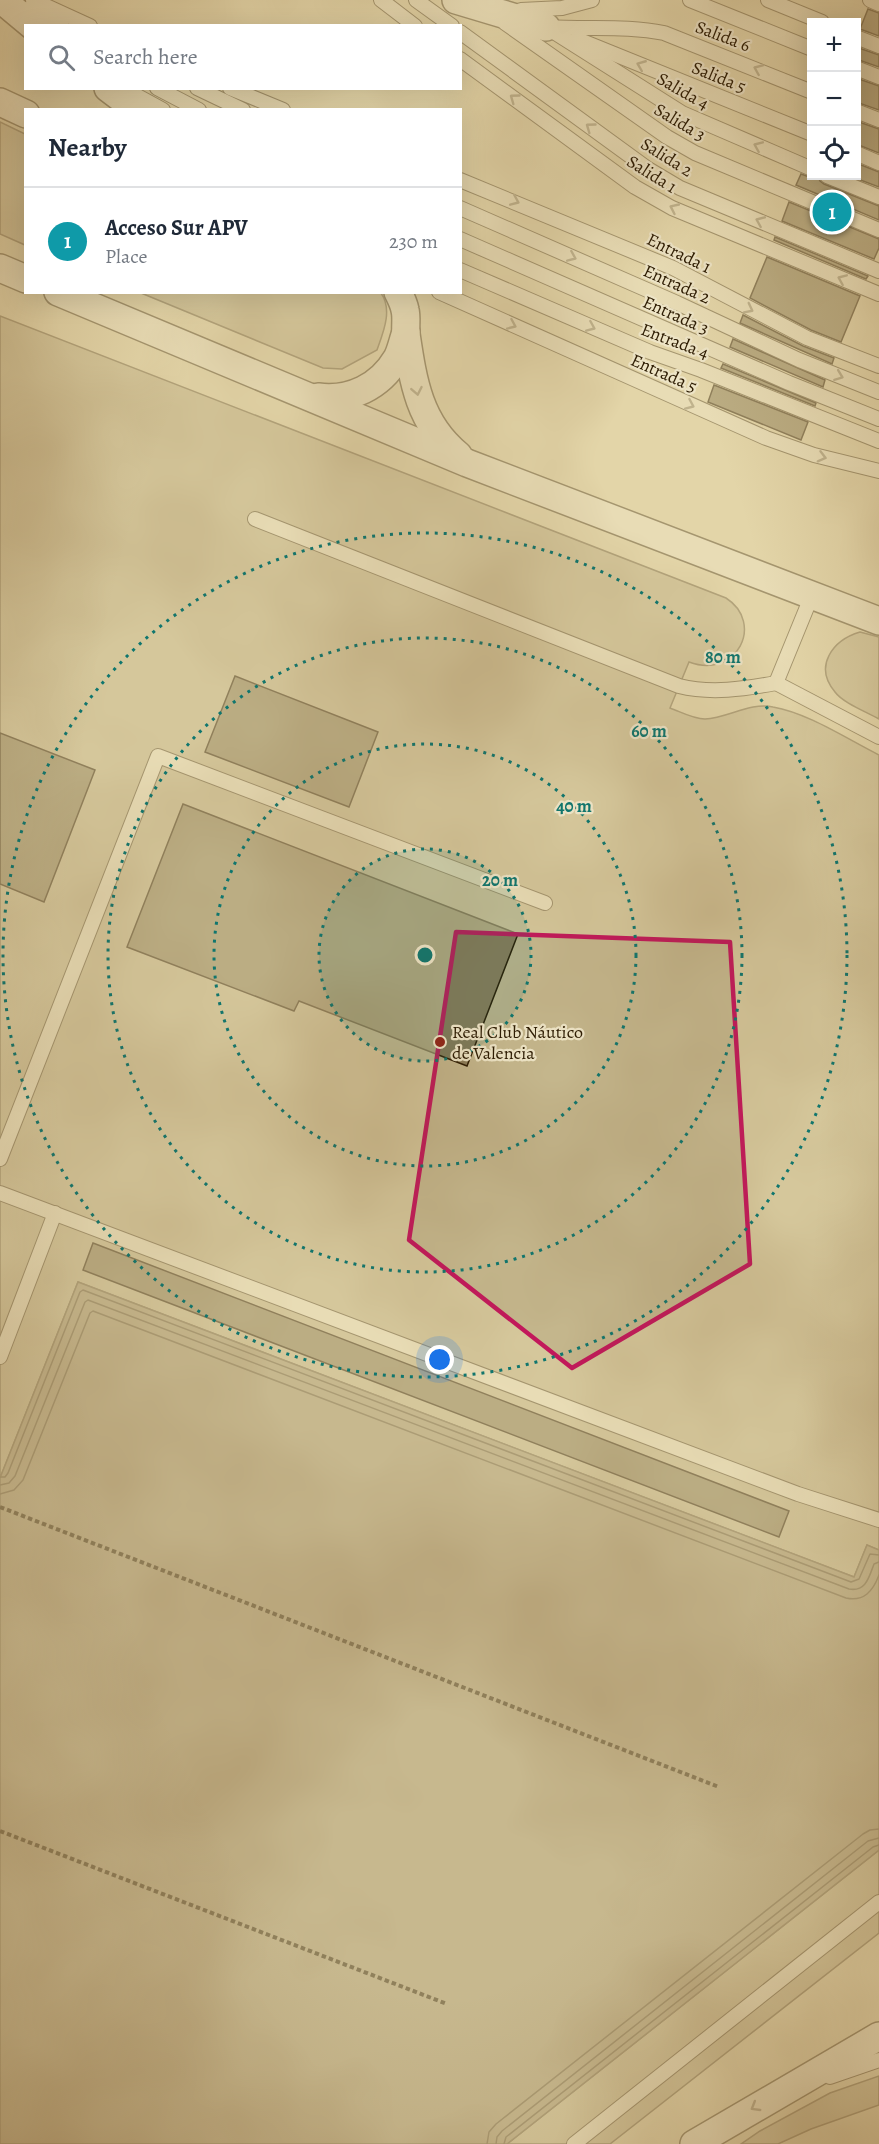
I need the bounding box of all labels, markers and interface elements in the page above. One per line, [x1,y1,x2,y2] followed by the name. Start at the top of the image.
[692,15,754,57] street label: Salida 6
[807,18,861,180] map controls
[807,18,861,72] button: +
[24,24,462,90] search box
[45,41,78,74] icon: search
[93,42,198,72] text: Search here
[688,55,750,99] street label: Salida 5
[636,60,647,72] one-way arrow
[753,64,764,76] one-way arrow
[652,66,714,116] street label: Salida 4
[807,72,861,126] button: −
[510,94,521,105] one-way arrow
[650,97,710,147] street label: Salida 3
[586,123,597,134] one-way arrow
[807,126,861,180] button: locate
[48,130,127,165] text: Nearby
[636,132,698,183] street label: Salida 2
[753,141,764,153] one-way arrow
[622,149,682,199] street label: Salida 1
[812,190,852,234] pin: 1
[508,194,519,206] one-way arrow
[670,204,681,216] one-way arrow
[105,213,248,243] text: Acceso Sur APV
[755,216,766,228] one-way arrow
[643,227,715,279] street label: Entrada 1
[64,228,71,255] text: 1
[389,228,438,255] text: 230 m
[105,243,147,270] text: Place
[565,250,576,262] one-way arrow
[640,259,715,310] street label: Entrada 2
[838,274,849,286] one-way arrow
[639,290,713,340] street label: Entrada 3
[743,302,753,313] one-way arrow
[638,317,712,365] street label: Entrada 4
[505,318,516,330] one-way arrow
[585,320,596,332] one-way arrow
[627,348,701,398] street label: Entrada 5
[833,369,844,381] one-way arrow
[410,385,423,395] one-way arrow
[683,397,694,409] one-way arrow
[816,449,826,462] one-way arrow
[705,645,741,669] text: 80 m
[631,719,667,743] text: 60 m
[556,794,592,818] text: 40 m
[482,868,518,892] text: 20 m
[415,945,435,965] centre of rings
[452,1020,583,1065] place label: Real Club Náutico de Valencia
[433,1035,447,1049] marker: Real Club Náutico de Valencia
[425,1345,454,1374] your location
[751,2100,762,2112] one-way arrow

